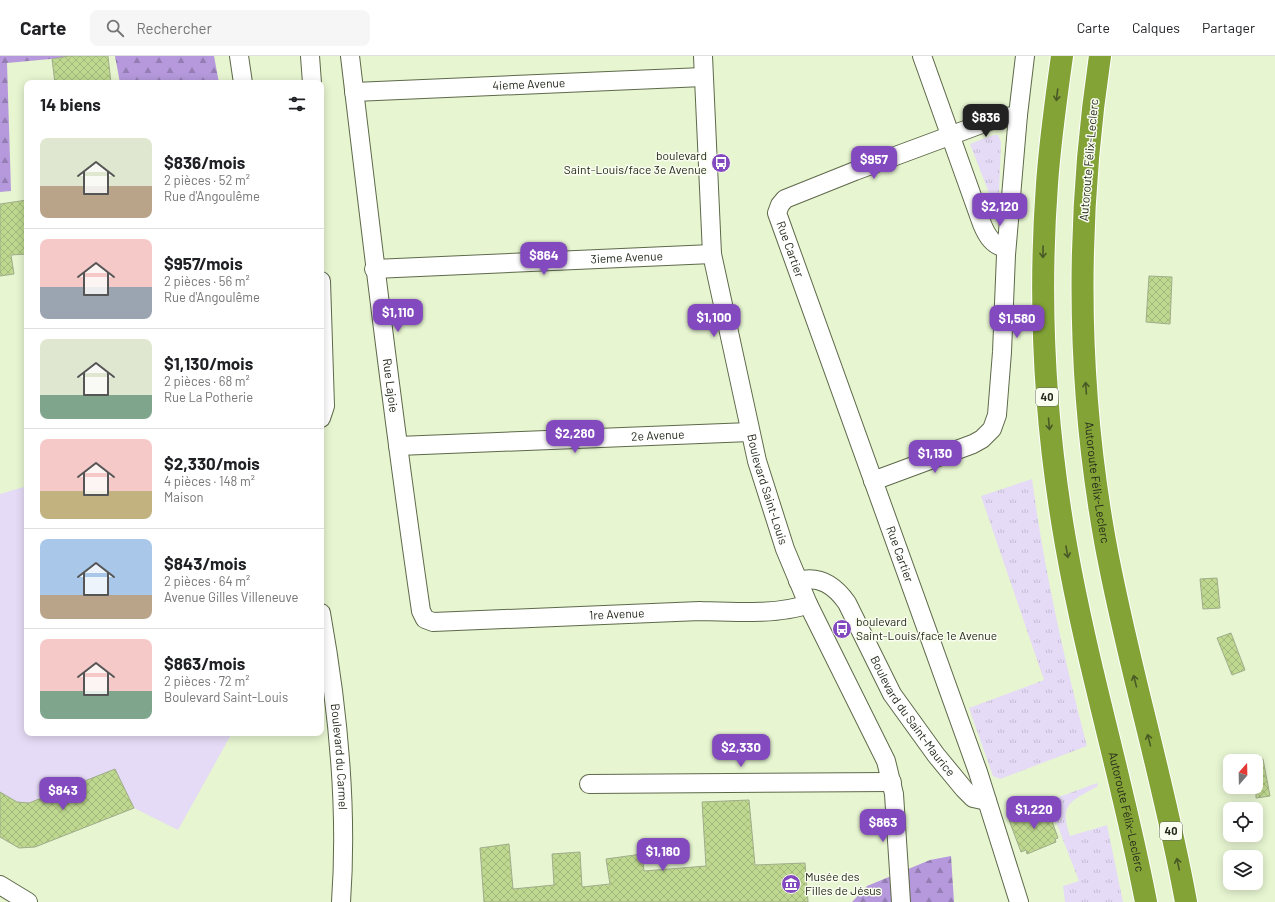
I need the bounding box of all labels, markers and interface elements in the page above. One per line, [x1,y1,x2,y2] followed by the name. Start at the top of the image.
[90,10,370,46] search box
[20,16,66,39] text: Carte
[104,17,126,39] icon: search
[136,19,212,37] text: Rechercher
[1077,19,1110,36] text: Carte
[1132,19,1180,36] text: Calques
[1202,19,1255,36] text: Partager
[492,75,566,92] street label: 4ieme Avenue
[1053,88,1061,101] one-way arrow
[286,93,308,115] icon: filters
[40,94,101,114] text: 14 biens
[1076,98,1100,222] street label: Autoroute Félix-Leclerc
[962,104,1010,138] pin: $836
[972,109,1000,125] text: $836
[850,146,898,180] pin: $957
[564,148,707,176] place label: boulevard Saint-Louis/face 3e Avenue
[860,151,888,167] text: $957
[164,152,245,172] text: $836/mois
[710,152,732,174] bus stop icon: boulevard Saint-Louis/face 3e Avenue
[72,154,120,202] icon: home
[164,172,250,188] text: 2 pièces · 52 m²
[164,188,260,204] text: Rue d'Angoulême
[967,193,1033,227] pin: $2,120
[981,198,1019,214] text: $2,120
[774,219,808,280] street label: Rue Cartier
[520,242,568,276] pin: $864
[1040,245,1047,258] one-way arrow
[529,247,559,263] text: $864
[590,248,663,265] street label: 3ieme Avenue
[164,253,243,273] text: $957/mois
[72,255,120,303] icon: home
[164,273,250,289] text: 2 pièces · 56 m²
[164,289,260,305] text: Rue d'Angoulême
[365,299,431,333] pin: $1,110
[382,304,414,320] text: $1,110
[681,304,747,338] pin: $1,100
[984,305,1050,339] pin: $1,580
[697,309,731,325] text: $1,100
[999,310,1035,326] text: $1,580
[164,353,253,373] text: $1,130/mois
[72,355,120,403] icon: home
[381,357,402,413] street label: Rue Lajoie
[164,373,250,389] text: 2 pièces · 68 m²
[1082,382,1089,395] one-way arrow
[1036,388,1058,406] road number: 40
[164,389,253,405] text: Rue La Potherie
[1046,417,1053,430] one-way arrow
[542,420,608,454] pin: $2,280
[1083,421,1113,544] street label: Autoroute Félix-Leclerc
[555,425,595,441] text: $2,280
[631,427,685,443] street label: 2e Avenue
[745,432,791,546] street label: Boulevard Saint-Louis
[902,440,968,474] pin: $1,130
[918,445,952,461] text: $1,130
[164,453,260,473] text: $2,330/mois
[72,455,120,503] icon: home
[164,473,255,489] text: 4 pièces · 148 m²
[164,489,204,505] text: Maison
[884,524,917,584] street label: Rue Cartier
[1063,546,1071,559] one-way arrow
[164,553,246,573] text: $843/mois
[72,555,120,603] icon: home
[164,573,250,589] text: 2 pièces · 64 m²
[164,589,298,605] text: Avenue Gilles Villeneuve
[589,605,645,622] street label: 1re Avenue
[856,614,997,642] place label: boulevard Saint-Louis/face 1e Avenue
[831,618,853,640] bus stop icon: boulevard Saint-Louis/face 1e Avenue
[164,653,245,673] text: $863/mois
[868,653,959,779] street label: Boulevard du Saint-Maurice
[72,655,120,703] icon: home
[164,673,249,689] text: 2 pièces · 72 m²
[1130,675,1138,688] one-way arrow
[164,689,288,705] text: Boulevard Saint-Louis
[329,703,351,810] street label: Boulevard du Carmel
[708,734,774,768] pin: $2,330
[1145,734,1153,747] one-way arrow
[721,739,761,755] text: $2,330
[1106,750,1148,873] street label: Autoroute Félix-Leclerc
[1223,754,1263,794] north arrow
[1223,754,1263,890] map controls
[39,777,87,811] pin: $843
[48,782,78,798] text: $843
[1001,796,1067,830] pin: $1,220
[1015,801,1053,817] text: $1,220
[1223,802,1263,842] button: locate
[859,809,907,843] pin: $863
[869,814,897,830] text: $863
[1160,822,1182,840] road number: 40
[630,838,696,872] pin: $1,180
[646,843,680,859] text: $1,180
[1223,850,1263,890] button: layers
[1173,858,1181,871] one-way arrow
[805,869,882,897] place label: Musée des Filles de Jésus
[780,873,802,895] museum icon: Musée des Filles de Jésus

